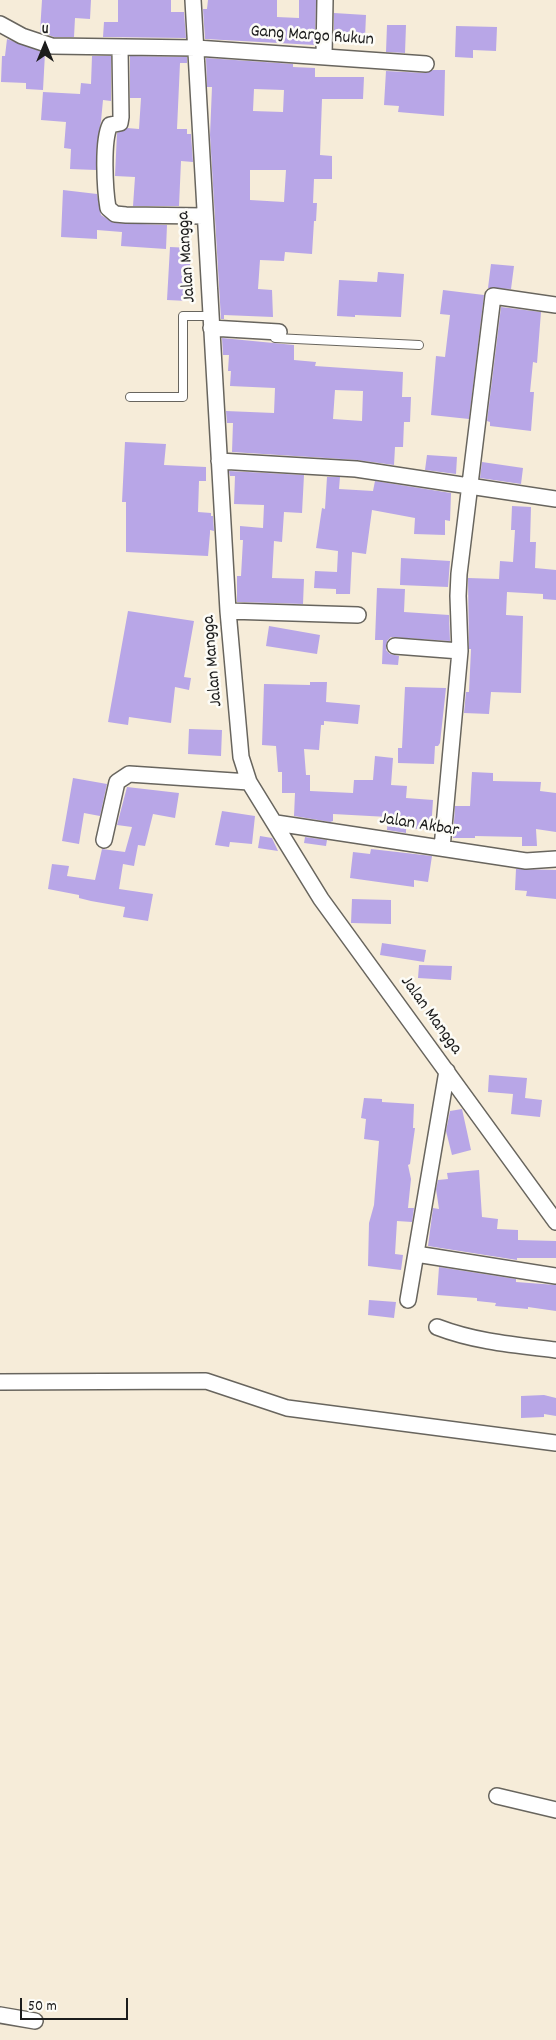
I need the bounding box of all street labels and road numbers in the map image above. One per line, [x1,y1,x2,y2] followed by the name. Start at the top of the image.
[250,22,374,52] street label: Gang Margo Rukun
[174,211,202,303] street label: Jalan Mangga
[199,614,229,708] street label: Jalan Mangga
[378,809,460,843] street label: Jalan Akbar
[394,973,466,1059] street label: Jalan Mangga

